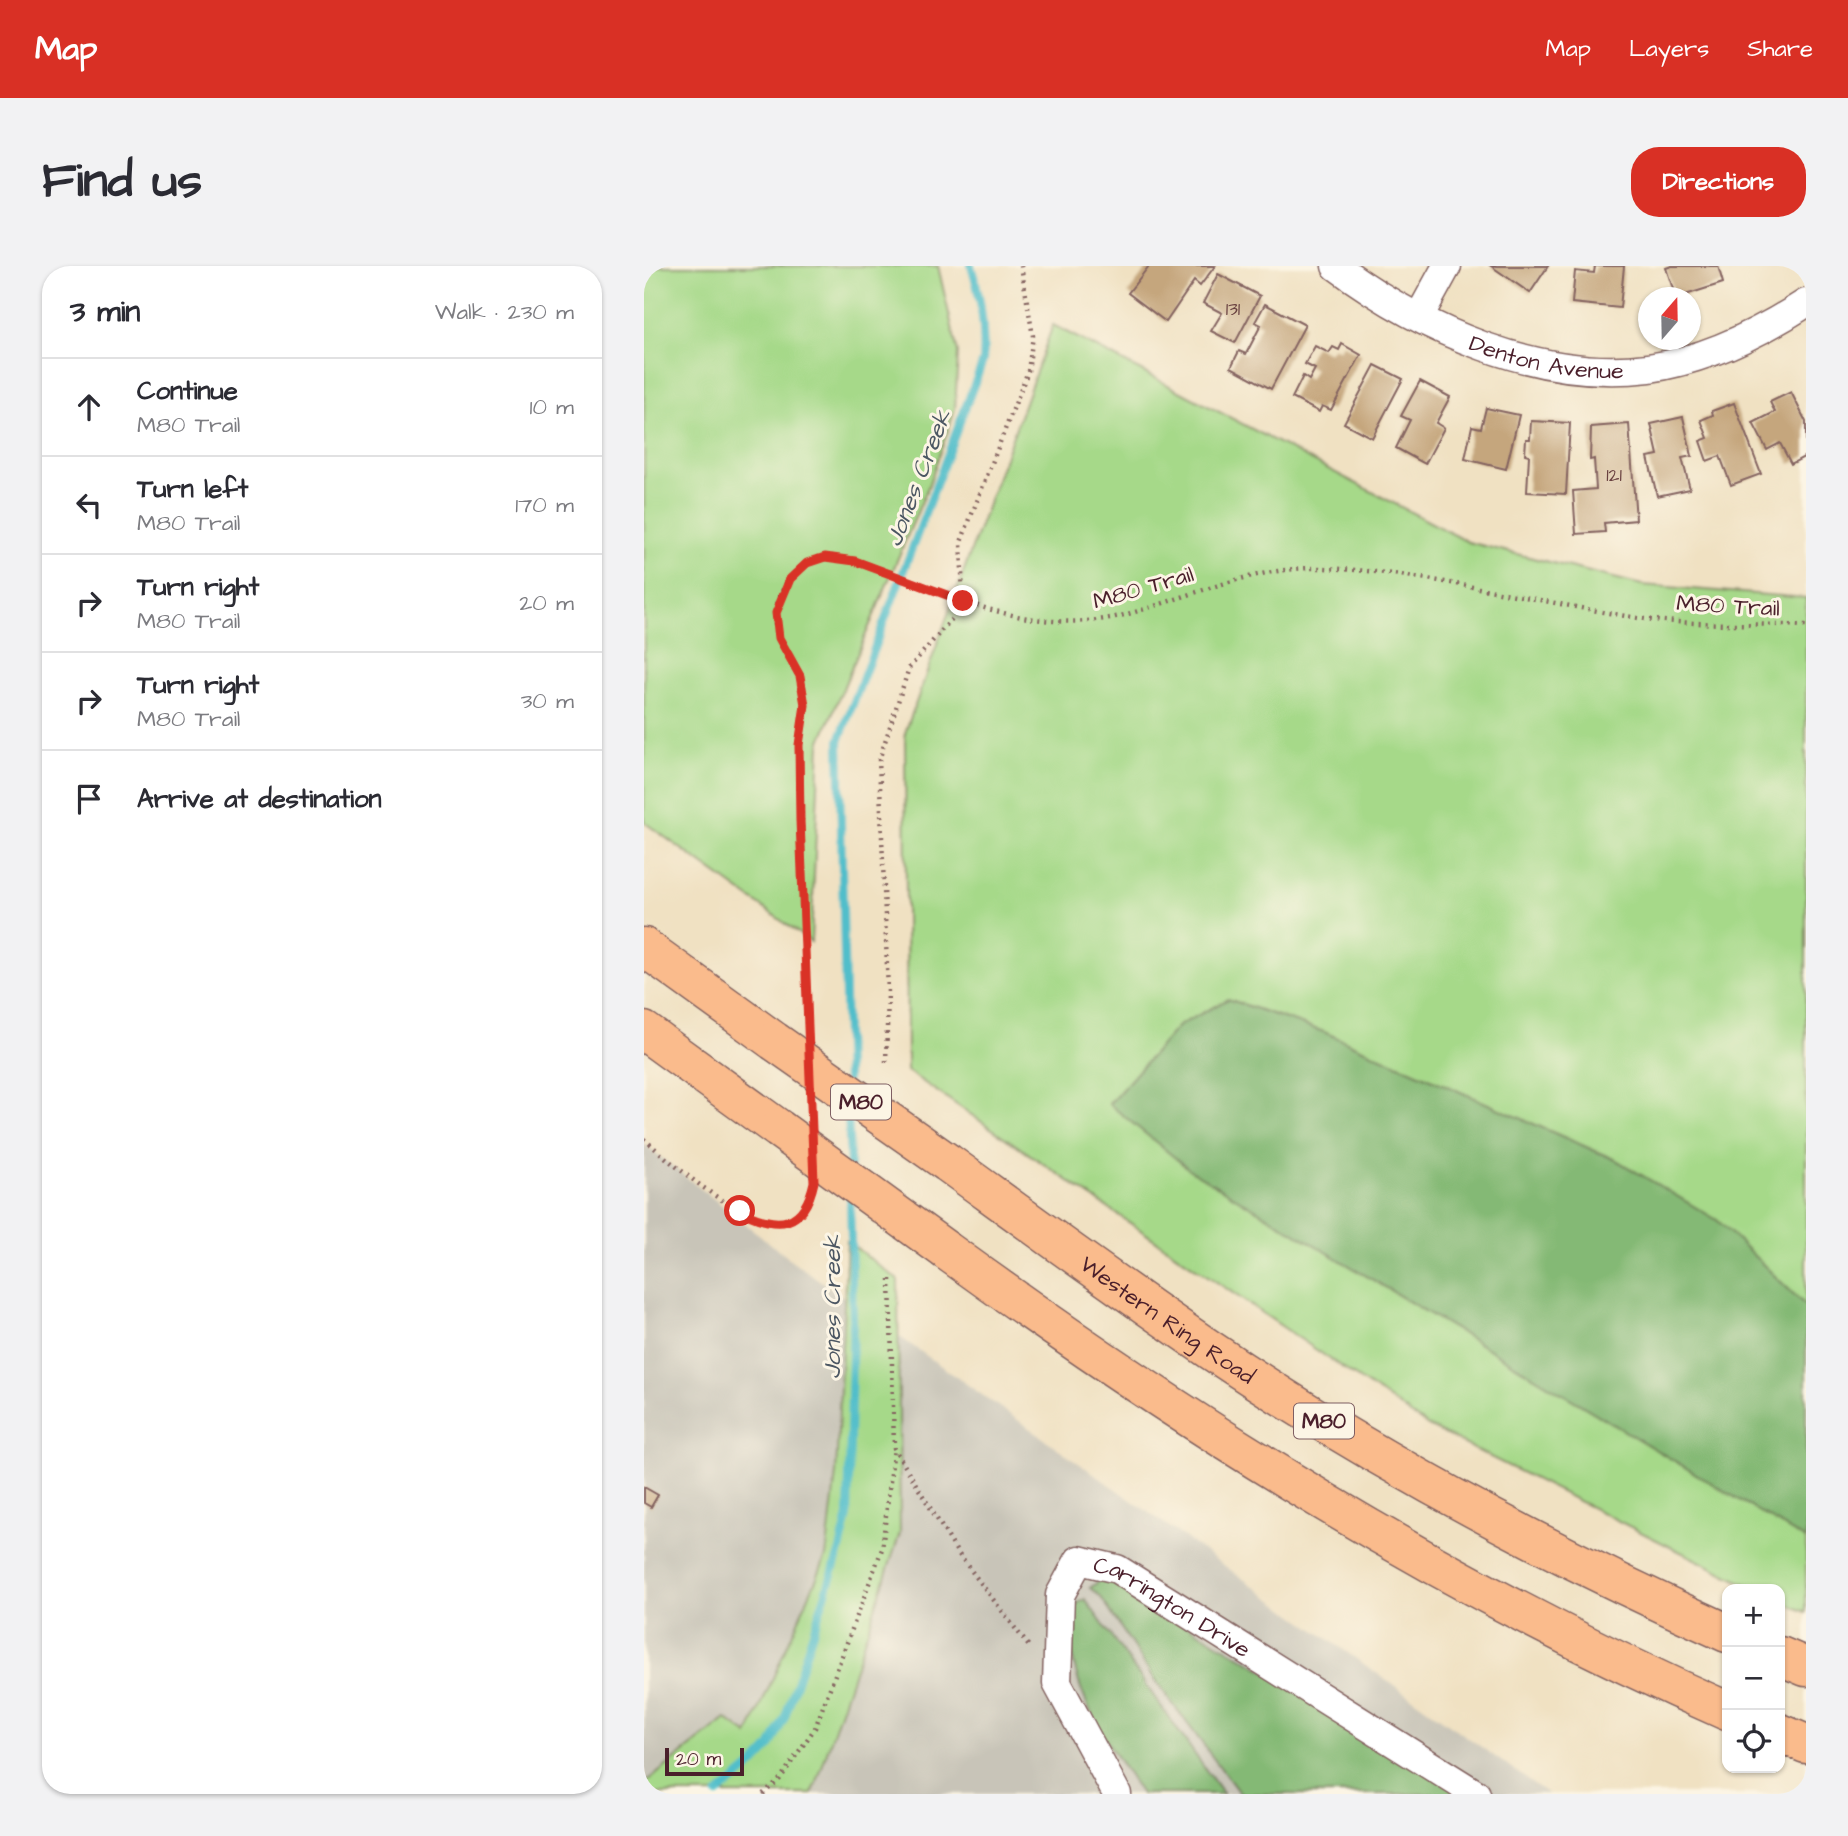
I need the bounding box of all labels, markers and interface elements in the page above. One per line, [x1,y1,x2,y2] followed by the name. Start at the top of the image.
[35,26,97,72] text: Map
[1546,32,1591,66] text: Map
[1629,32,1709,66] text: Layers
[1747,32,1813,66] text: Share
[1631,147,1806,217] button: Directions
[42,148,202,216] text: Find us
[1638,287,1701,350] north arrow
[70,291,140,333] text: 3 min
[435,296,574,328] text: Walk · 230 m
[1226,296,1241,323] house number: 131
[1465,327,1624,387] street label: Denton Avenue
[137,373,238,409] text: Continue
[70,388,108,426] icon: ahead
[529,391,574,423] text: 10 m
[877,404,961,552] water label: Jones Creek
[137,409,240,441] text: M80 Trail
[1606,462,1622,489] house number: 121
[137,471,248,507] text: Turn left
[70,486,108,524] icon: left
[515,489,574,521] text: 170 m
[137,507,240,539] text: M80 Trail
[1089,558,1197,618] street label: M80 Trail
[137,569,259,605] text: Turn right
[70,584,108,622] icon: right
[947,585,978,616] route end
[519,587,574,619] text: 20 m
[1675,587,1780,625] street label: M80 Trail
[137,605,240,637] text: M80 Trail
[137,667,259,703] text: Turn right
[70,682,108,720] icon: right
[521,685,574,717] text: 30 m
[137,703,240,735] text: M80 Trail
[70,780,108,818] icon: arrive
[137,781,382,817] text: Arrive at destination
[831,1084,891,1120] road number: M80
[724,1195,755,1226] route start
[816,1234,850,1379] water label: Jones Creek
[1073,1249,1261,1392] street label: Western Ring Road
[1294,1404,1354,1438] road number: M80
[1090,1549,1257,1666] street label: Carrington Drive
[1722,1584,1785,1773] map controls
[1722,1584,1785,1647] button: +
[1722,1647,1785,1710] button: −
[1722,1710,1785,1773] button: locate
[665,1745,744,1777] scale bar
[676,1746,721,1773] text: 20 m

